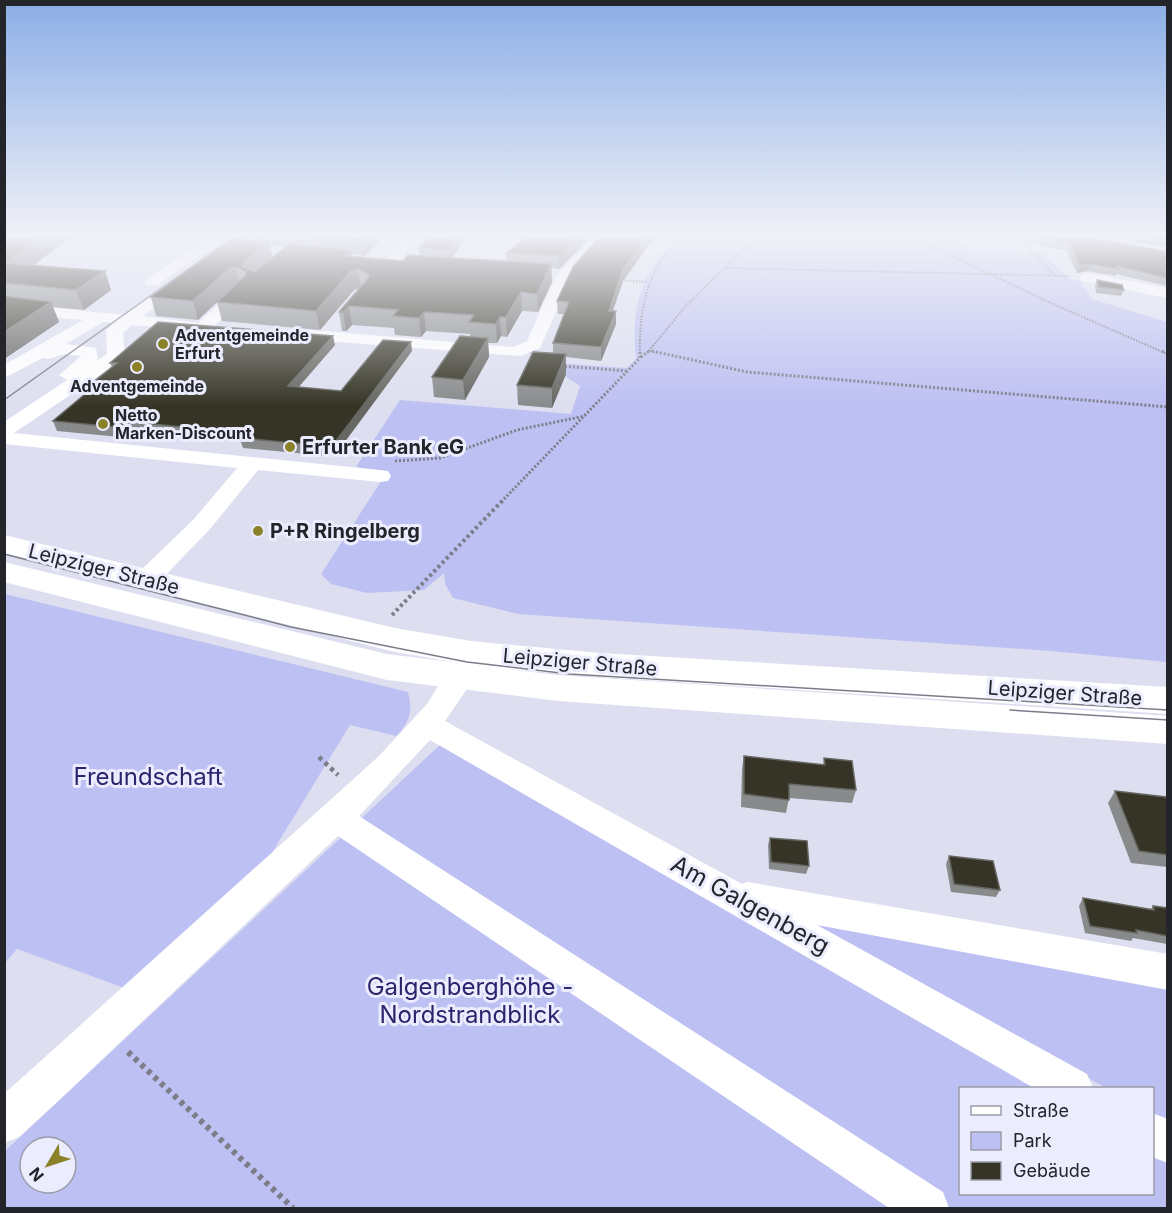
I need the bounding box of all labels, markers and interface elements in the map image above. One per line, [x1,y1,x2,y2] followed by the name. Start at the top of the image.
[175,325,309,363] place label: Adventgemeinde Erfurt
[156,337,170,351] marker: Adventgemeinde Erfurt
[130,360,144,374] marker: Adventgemeinde
[70,376,204,396] place label: Adventgemeinde
[115,405,252,443] place label: Netto Marken-Discount
[96,417,110,431] marker: Netto Marken-Discount
[302,435,464,459] place label: Erfurter Bank eG
[283,440,297,454] marker: Erfurter Bank eG
[270,519,420,543] place label: P+R Ringelberg
[251,524,265,538] marker: P+R Ringelberg
[26,539,182,599] street label: Leipziger Straße
[502,643,658,681] street label: Leipziger Straße
[987,676,1143,710] street label: Leipziger Straße
[73,762,223,791] park label: Freundschaft
[666,849,834,960] street label: Am Galgenberg
[367,972,573,1029] park label: Galgenberghöhe - Nordstrandblick
[959,1087,1154,1195] legend
[1013,1100,1069,1121] text: Straße
[1013,1130,1052,1151] text: Park
[18,1135,78,1195] north arrow
[1013,1160,1090,1181] text: Gebäude
[25,1163,48,1185] text: N

